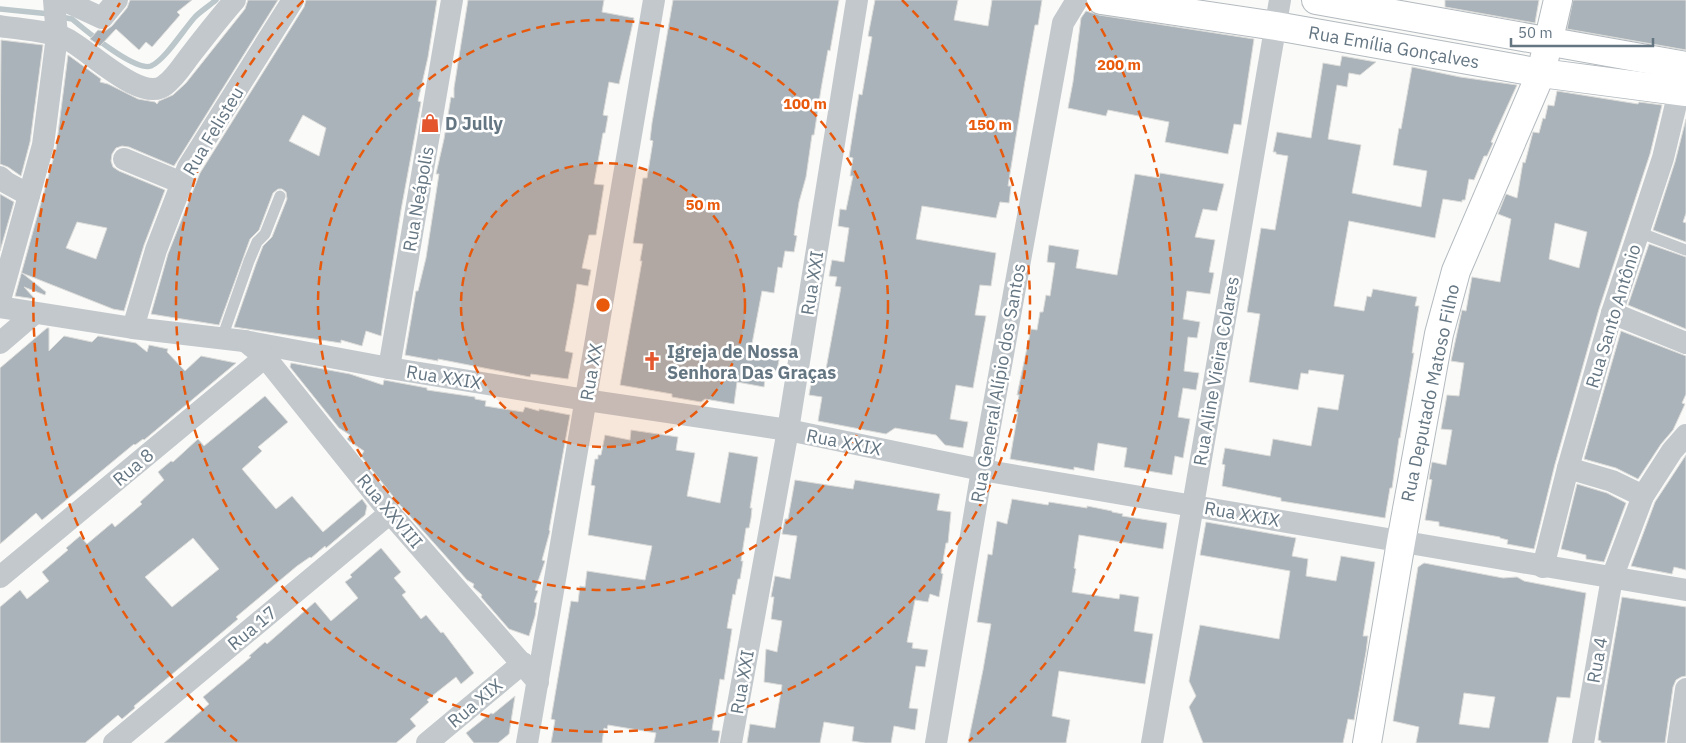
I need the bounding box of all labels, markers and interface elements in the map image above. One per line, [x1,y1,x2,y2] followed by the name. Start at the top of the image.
[1511,15,1654,47] scale bar
[1307,21,1481,73] street label: Rua Emília Gonçalves
[1518,23,1553,42] text: 50 m
[1097,55,1141,74] text: 200 m
[178,82,248,180] street label: Rua Felisteu
[783,94,827,113] text: 100 m
[419,112,441,134] shop icon: D Jully
[445,112,503,135] place label: D Jully
[968,115,1012,134] text: 150 m
[397,145,439,253] street label: Rua Neápolis
[686,195,720,214] text: 50 m
[1580,241,1646,391] street label: Rua Santo Antônio
[796,249,828,317] street label: Rua XXI
[966,262,1030,504] street label: Rua General Alípio dos Santos
[1188,274,1244,468] street label: Rua Aline Vieira Colares
[1396,282,1464,504] street label: Rua Deputado Matoso Filho
[594,296,612,314] centre of rings
[667,340,836,384] place label: Igreja de Nossa Senhora Das Graças
[575,342,607,402] street label: Rua XX
[641,350,663,372] church icon: Igreja de Nossa Senhora Das Graças
[405,360,483,394] street label: Rua XXIX
[805,423,883,461] street label: Rua XXIX
[108,443,158,491] street label: Rua 8
[352,469,428,553] street label: Rua XXVIII
[1203,496,1281,532] street label: Rua XXIX
[223,601,281,655] street label: Rua 17
[1582,635,1612,685] street label: Rua 4
[725,648,759,716] street label: Rua XXI
[443,673,507,733] street label: Rua XIX

